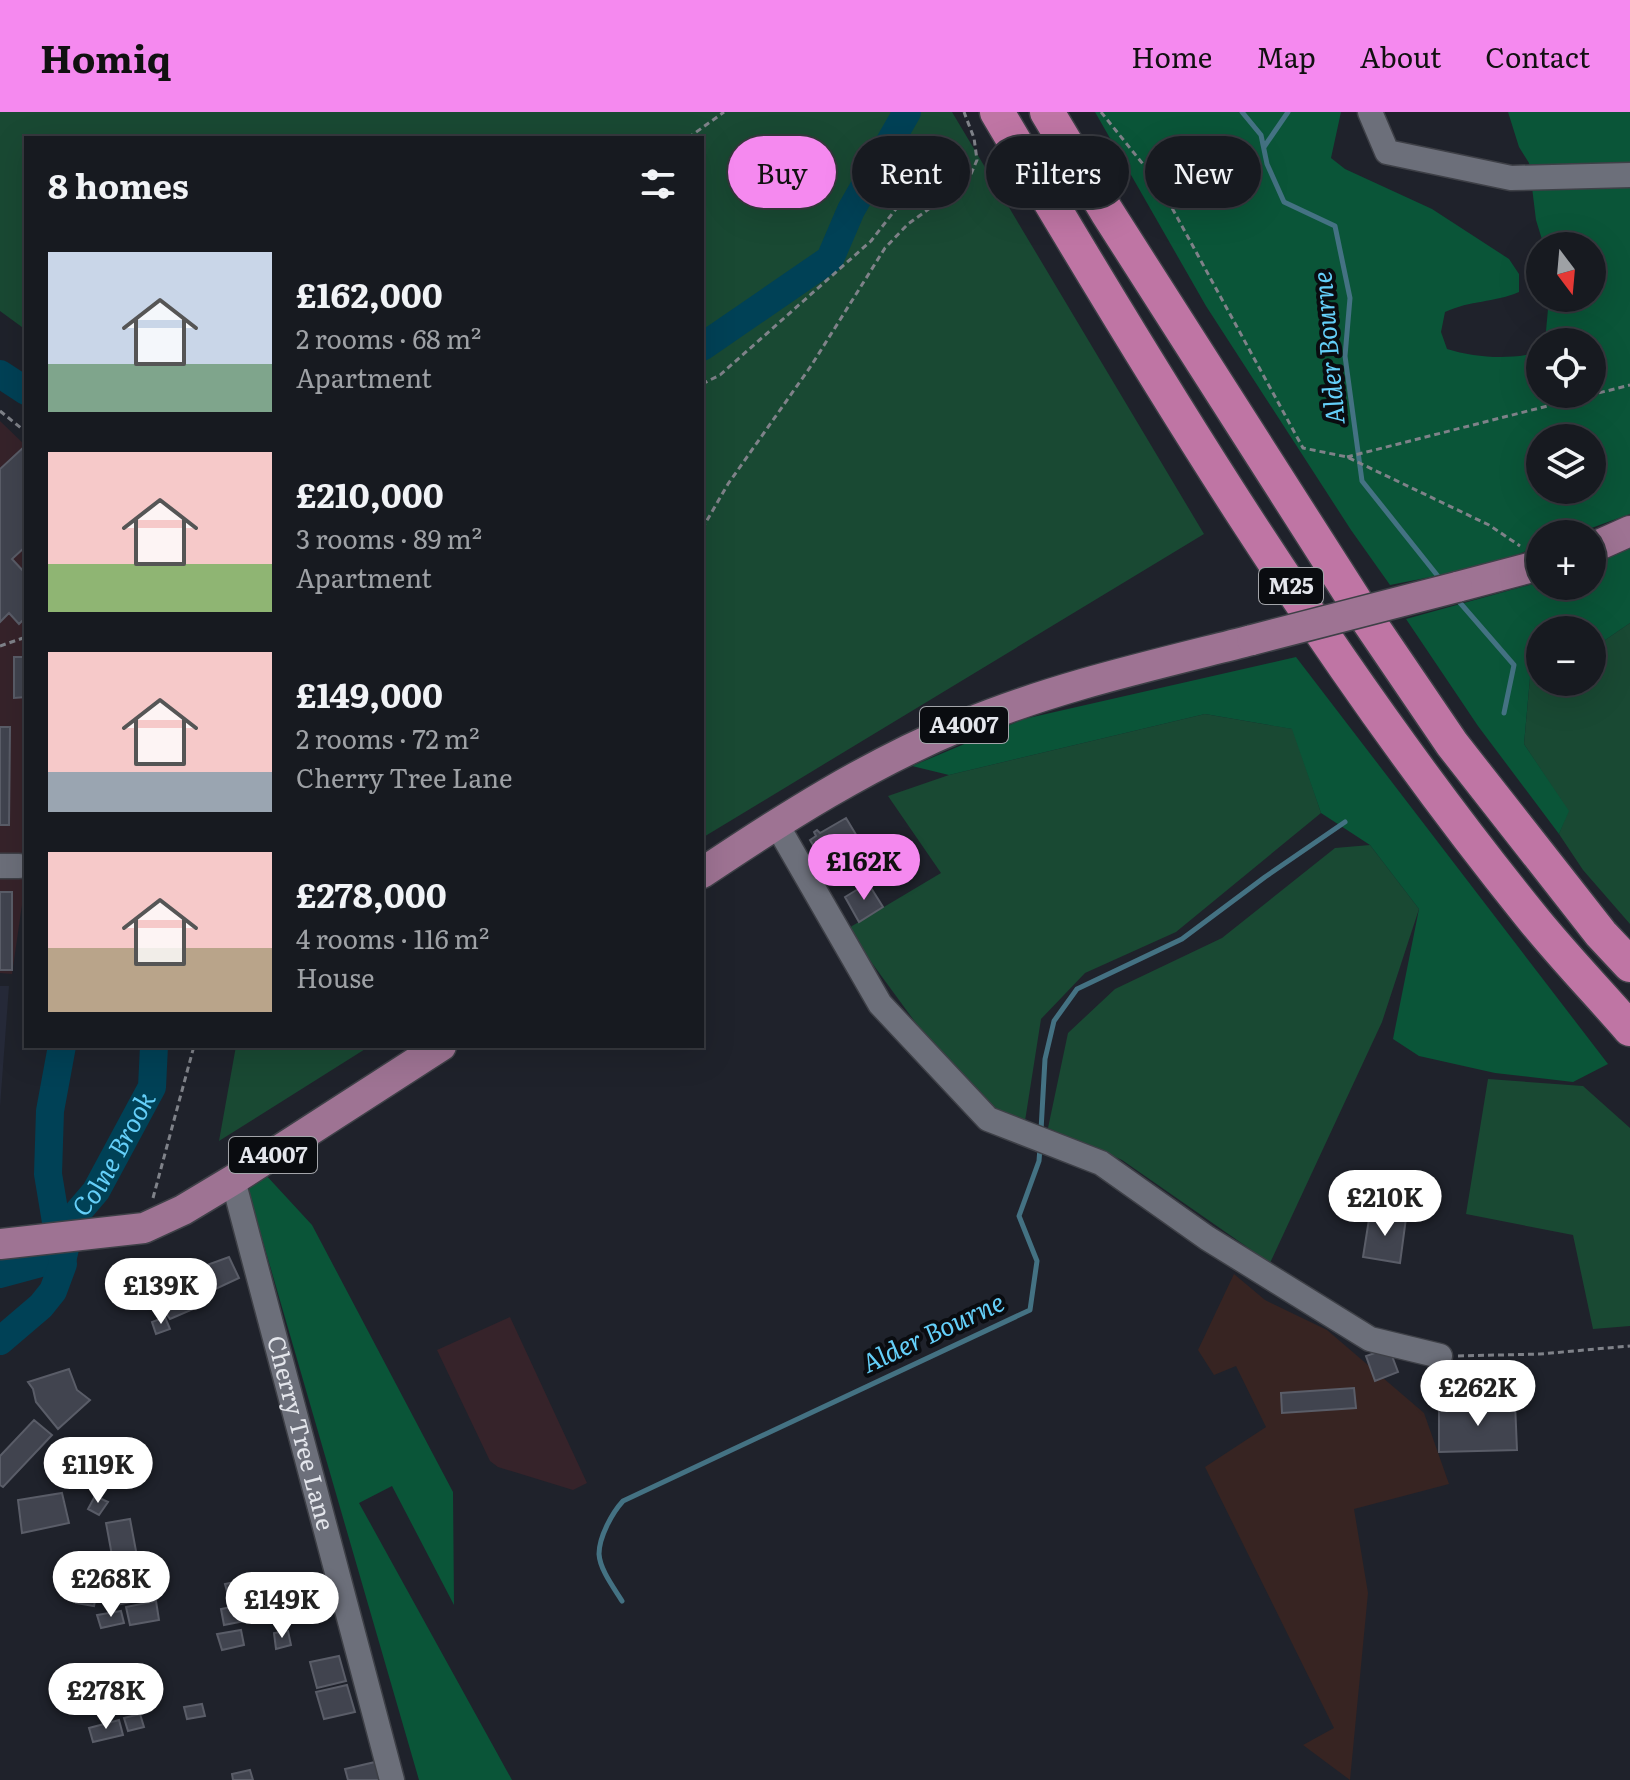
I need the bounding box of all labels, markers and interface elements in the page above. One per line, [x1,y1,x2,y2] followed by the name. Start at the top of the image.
[40,28,171,85] text: Homiq
[1131,35,1212,77] text: Home
[1256,35,1316,77] text: Map
[1360,35,1441,77] text: About
[1485,35,1590,77] text: Contact
[728,136,836,208] chip: Buy
[852,136,970,208] chip: Rent
[986,136,1129,208] chip: Filters
[1145,136,1261,208] chip: New
[48,159,189,209] text: 8 homes
[636,162,680,206] icon: filters
[1526,232,1606,312] north arrow
[1526,232,1606,696] map controls
[296,268,443,318] text: £162,000
[1300,270,1353,426] water label: Alder Bourne
[112,284,208,380] icon: home
[296,318,481,357] text: 2 rooms · 68 m²
[1526,328,1606,408] button: locate
[296,357,432,396] text: Apartment
[1526,424,1606,504] button: layers
[296,468,444,518] text: £210,000
[112,484,208,580] icon: home
[296,518,482,557] text: 3 rooms · 89 m²
[1526,520,1606,600] button: +
[296,557,432,596] text: Apartment
[1259,568,1323,604] road number: M25
[1526,616,1606,696] button: −
[296,668,443,718] text: £149,000
[112,684,208,780] icon: home
[920,707,1008,743] road number: A4007
[296,718,480,757] text: 2 rooms · 72 m²
[296,757,513,796] text: Cherry Tree Lane
[808,834,920,902] pin: £162K
[826,840,902,879] text: £162K
[296,868,447,918] text: £278,000
[112,884,208,980] icon: home
[296,918,489,957] text: 4 rooms · 116 m²
[296,957,374,996] text: House
[61,1083,164,1224] water label: Colne Brook
[229,1137,317,1173] road number: A4007
[1329,1170,1441,1238] pin: £210K
[1347,1176,1423,1215] text: £210K
[105,1258,217,1326] pin: £139K
[123,1264,199,1303] text: £139K
[854,1281,1010,1381] water label: Alder Bourne
[260,1331,345,1534] street label: Cherry Tree Lane
[1422,1360,1534,1428] pin: £262K
[1438,1366,1518,1405] text: £262K
[42,1437,154,1505] pin: £119K
[62,1443,134,1482] text: £119K
[55,1551,167,1619] pin: £268K
[71,1557,151,1596] text: £268K
[226,1572,338,1640] pin: £149K
[244,1578,320,1617] text: £149K
[50,1663,162,1731] pin: £278K
[66,1669,146,1708] text: £278K

